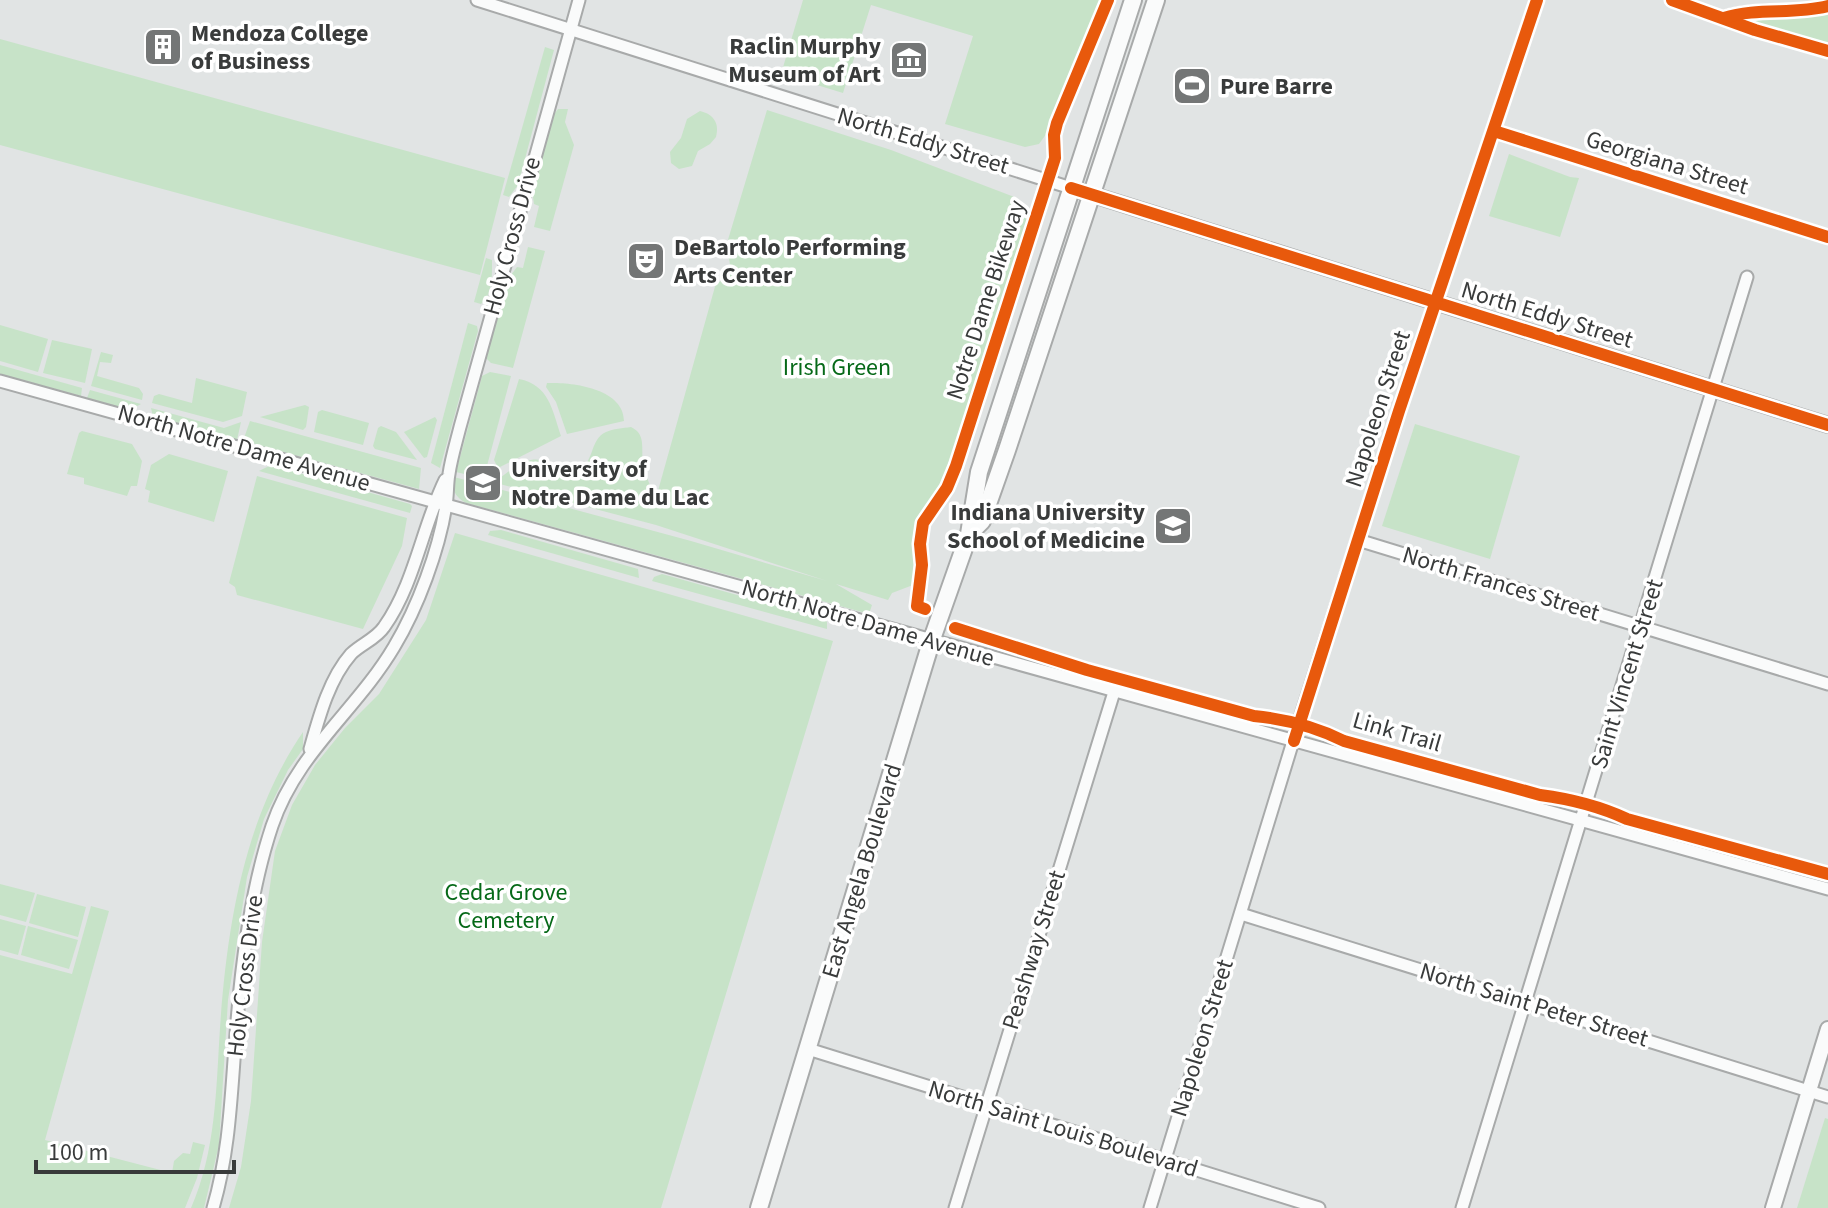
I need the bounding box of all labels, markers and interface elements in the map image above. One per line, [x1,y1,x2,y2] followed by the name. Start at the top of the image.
[191,16,368,79] place label: Mendoza College of Business
[142,26,184,68] building icon: Mendoza College of Business
[728,29,881,92] place label: Raclin Murphy Museum of Art
[888,39,930,81] museum icon: Raclin Murphy Museum of Art
[1171,65,1213,107] sports icon: Pure Barre
[1220,69,1333,104] place label: Pure Barre
[833,98,1013,184] street label: North Eddy Street
[1582,122,1752,204] street label: Georgiana Street
[474,153,550,319] street label: Holy Cross Drive
[937,196,1035,404] street label: Notre Dame Bikeway
[673,230,906,293] place label: DeBartolo Performing Arts Center
[625,240,667,282] theatre icon: DeBartolo Performing Arts Center
[1457,272,1637,358] street label: North Eddy Street
[1336,326,1420,492] street label: Napoleon Street
[783,350,891,385] park label: Irish Green
[114,395,374,501] street label: North Notre Dame Avenue
[511,452,710,515] place label: University of Notre Dame du Lac
[462,462,504,504] school or university icon: University of Notre Dame du Lac
[947,495,1145,558] place label: Indiana University School of Medicine
[1152,505,1194,547] school or university icon: Indiana University School of Medicine
[1398,537,1604,631] street label: North Frances Street
[738,570,998,676] street label: North Notre Dame Avenue
[1582,575,1672,773] street label: Saint Vincent Street
[1348,703,1446,761] street label: Link Trail
[813,759,911,983] street label: East Angela Boulevard
[993,866,1075,1034] street label: Peashway Street
[445,875,568,938] park label: Cedar Grove Cemetery
[218,893,272,1059] street label: Holy Cross Drive
[1415,954,1653,1056] street label: North Saint Peter Street
[1161,955,1243,1121] street label: Napoleon Street
[924,1071,1202,1187] street label: North Saint Louis Boulevard
[36,1124,234,1174] scale bar
[48,1135,108,1170] text: 100 m

